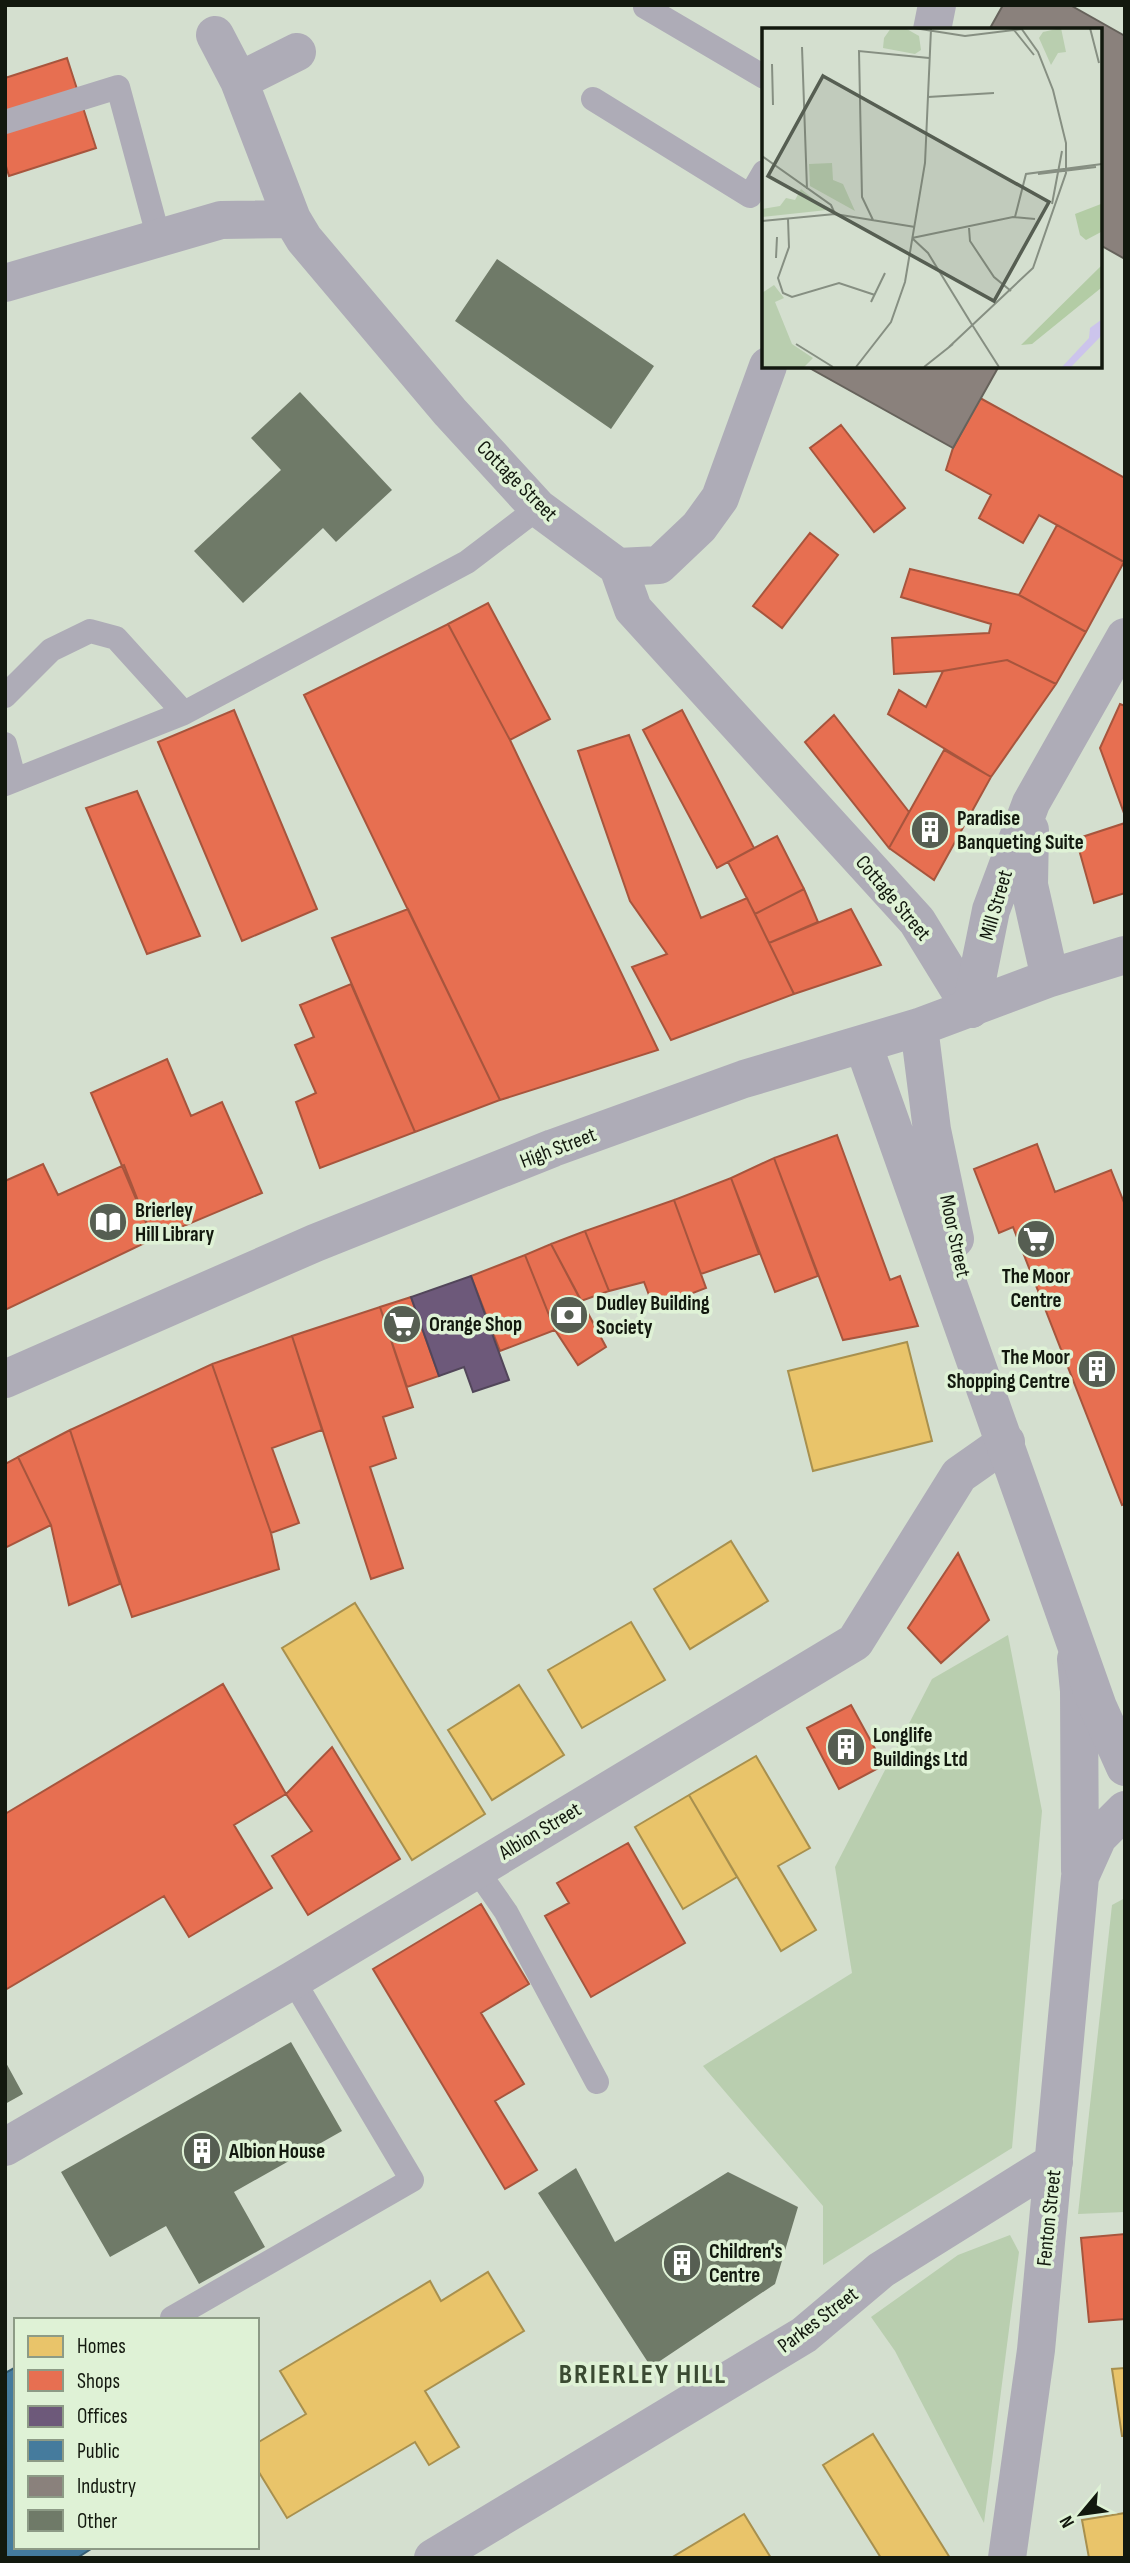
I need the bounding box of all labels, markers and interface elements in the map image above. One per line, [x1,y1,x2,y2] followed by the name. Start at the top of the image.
[762,28,1102,368] inset map
[471,435,563,527] street label: Cottage Street
[957,806,1084,855] place label: Paradise Banqueting Suite
[909,809,951,851] building icon: Paradise Banqueting Suite
[850,850,936,946] street label: Cottage Street
[974,867,1018,943] street label: Mill Street
[516,1122,600,1174] street label: High Street
[934,1193,976,1279] street label: Moor Street
[135,1198,214,1247] place label: Brierley Hill Library
[87,1201,129,1243] library icon: Brierley Hill Library
[1015,1218,1057,1260] supermarket icon: The Moor Centre
[1002,1264,1071,1313] place label: The Moor Centre
[596,1291,710,1340] place label: Dudley Building Society
[548,1294,590,1336] bank icon: Dudley Building Society
[381,1303,423,1345] supermarket icon: Orange Shop
[429,1312,522,1337] place label: Orange Shop
[947,1345,1071,1394] place label: The Moor Shopping Centre
[1076,1348,1118,1390] building icon: The Moor Shopping Centre
[873,1723,968,1772] place label: Longlife Buildings Ltd
[825,1726,867,1768] building icon: Longlife Buildings Ltd
[494,1797,585,1866] street label: Albion Street
[181,2130,223,2172] building icon: Albion House
[228,2139,325,2164] place label: Albion House
[1032,2169,1066,2267] street label: Fenton Street
[709,2239,783,2288] place label: Children's Centre
[661,2242,703,2284] building icon: Children's Centre
[773,2282,863,2358] street label: Parkes Street
[14,2318,259,2549] legend
[77,2334,126,2359] text: Homes
[559,2358,727,2391] district label: BRIERLEY HILL
[77,2369,120,2394] text: Shops
[77,2404,128,2429] text: Offices
[77,2439,120,2464] text: Public
[77,2474,136,2499] text: Industry
[1046,2479,1116,2549] north arrow
[77,2509,117,2534] text: Other
[1055,2511,1080,2532] text: N

